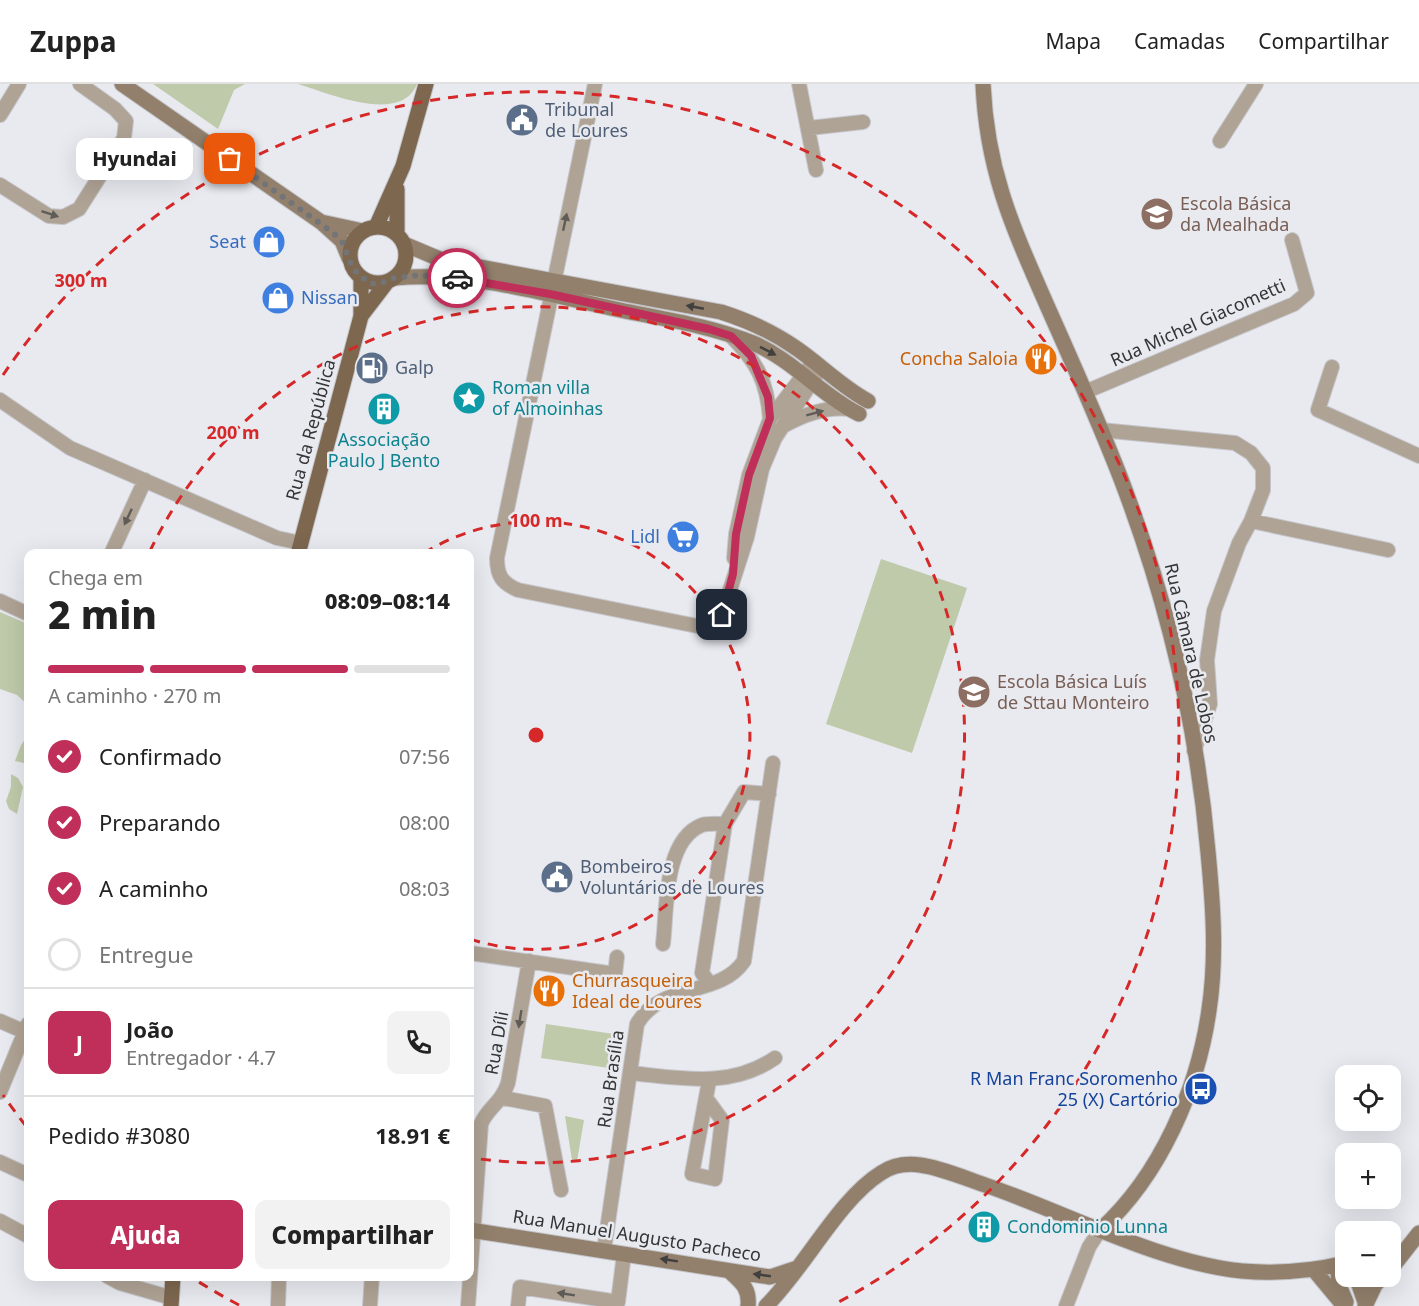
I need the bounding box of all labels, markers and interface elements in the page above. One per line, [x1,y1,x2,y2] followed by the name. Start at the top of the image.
[30,22,117,60] text: Zuppa
[1045,27,1101,55] text: Mapa
[1134,27,1225,55] text: Camadas
[1258,27,1389,55] text: Compartilhar
[545,97,628,142] place label: Tribunal de Loures
[504,102,540,138] public building icon: Tribunal de Loures
[204,133,255,184] pin
[77,138,194,180] callout: Hyundai
[213,142,246,175] icon: bag
[92,145,177,172] text: Hyundai
[1180,191,1291,236] place label: Escola Básica da Mealhada
[1139,196,1175,232] school or university icon: Escola Básica da Mealhada
[42,209,60,219] one-way arrow
[561,213,571,232] one-way arrow
[251,224,287,260] shop icon: Seat
[209,229,246,253] place label: Seat
[427,248,487,308] courier
[441,262,474,295] icon: car
[54,268,108,292] text: 300 m
[1106,273,1289,372] street label: Rua Michel Giacometti
[260,280,296,316] shop icon: Nissan
[301,285,358,309] place label: Nissan
[686,302,705,311] one-way arrow
[1023,341,1059,377] restaurant icon: Concha Saloia
[760,346,777,356] one-way arrow
[900,346,1018,370] place label: Concha Saloia
[354,350,390,386] fuel station icon: Galp
[395,355,434,379] place label: Galp
[280,356,340,503] street label: Rua da República
[492,375,603,420] place label: Roman villa of Almoinhas
[451,380,487,416] place icon: Roman villa of Almoinhas
[366,391,402,427] building icon: Associação Paulo J Bento
[806,407,825,417] one-way arrow
[206,420,260,444] text: 200 m
[328,427,440,472] place label: Associação Paulo J Bento
[122,508,132,526] one-way arrow
[509,508,563,532] text: 100 m
[665,519,701,555] supermarket icon: Lidl
[630,524,660,548] place label: Lidl
[1160,560,1224,745] street label: Rua Câmara de Lobos
[48,564,143,591] text: Chega em
[325,585,450,615] text: 08:09–08:14
[48,587,157,640] text: 2 min
[696,589,747,640] pin
[705,598,738,631] icon: home
[997,669,1149,714] place label: Escola Básica Luís de Sttau Monteiro
[956,674,992,710] school or university icon: Escola Básica Luís de Sttau Monteiro
[48,682,221,709] text: A caminho · 270 m
[526,725,546,745] centre of rings
[48,740,81,773] icon: check
[99,741,222,771] text: Confirmado
[399,743,450,770] text: 07:56
[48,806,81,839] icon: check
[99,807,221,837] text: Preparando
[399,809,450,836] text: 08:00
[580,854,764,899] place label: Bombeiros Voluntários de Loures
[539,859,575,895] public building icon: Bombeiros Voluntários de Loures
[48,872,81,905] icon: check
[99,873,208,903] text: A caminho
[399,875,450,902] text: 08:03
[99,939,193,969] text: Entregue
[572,968,702,1013] place label: Churrasqueira Ideal de Loures
[531,973,567,1009] restaurant icon: Churrasqueira Ideal de Loures
[479,1009,513,1077] street label: Rua Díli
[515,1010,524,1029] one-way arrow
[387,1011,450,1074] button: phone
[126,1014,174,1044] text: João
[76,1027,83,1057] text: J
[591,1028,629,1129] street label: Rua Brasília
[126,1044,276,1071] text: Entregador · 4.7
[1335,1065,1401,1287] map controls
[1335,1065,1401,1131] button: locate
[970,1066,1178,1111] place label: R Man Franc Soromenho 25 (X) Cartório
[1183,1071,1219,1107] bus stop icon: R Man Franc Soromenho 25 (X) Cartório
[48,1120,190,1150] text: Pedido #3080
[375,1120,450,1150] text: 18.91 €
[1335,1143,1401,1209] button: +
[48,1200,243,1269] button: Ajuda
[255,1200,450,1269] button: Compartilhar
[511,1204,763,1267] street label: Rua Manuel Augusto Pacheco
[966,1209,1002,1245] building icon: Condominio Lunna
[1007,1214,1168,1238] place label: Condominio Lunna
[1335,1221,1401,1287] button: −
[659,1256,678,1265] one-way arrow
[753,1271,772,1280] one-way arrow
[557,1289,576,1298] one-way arrow

